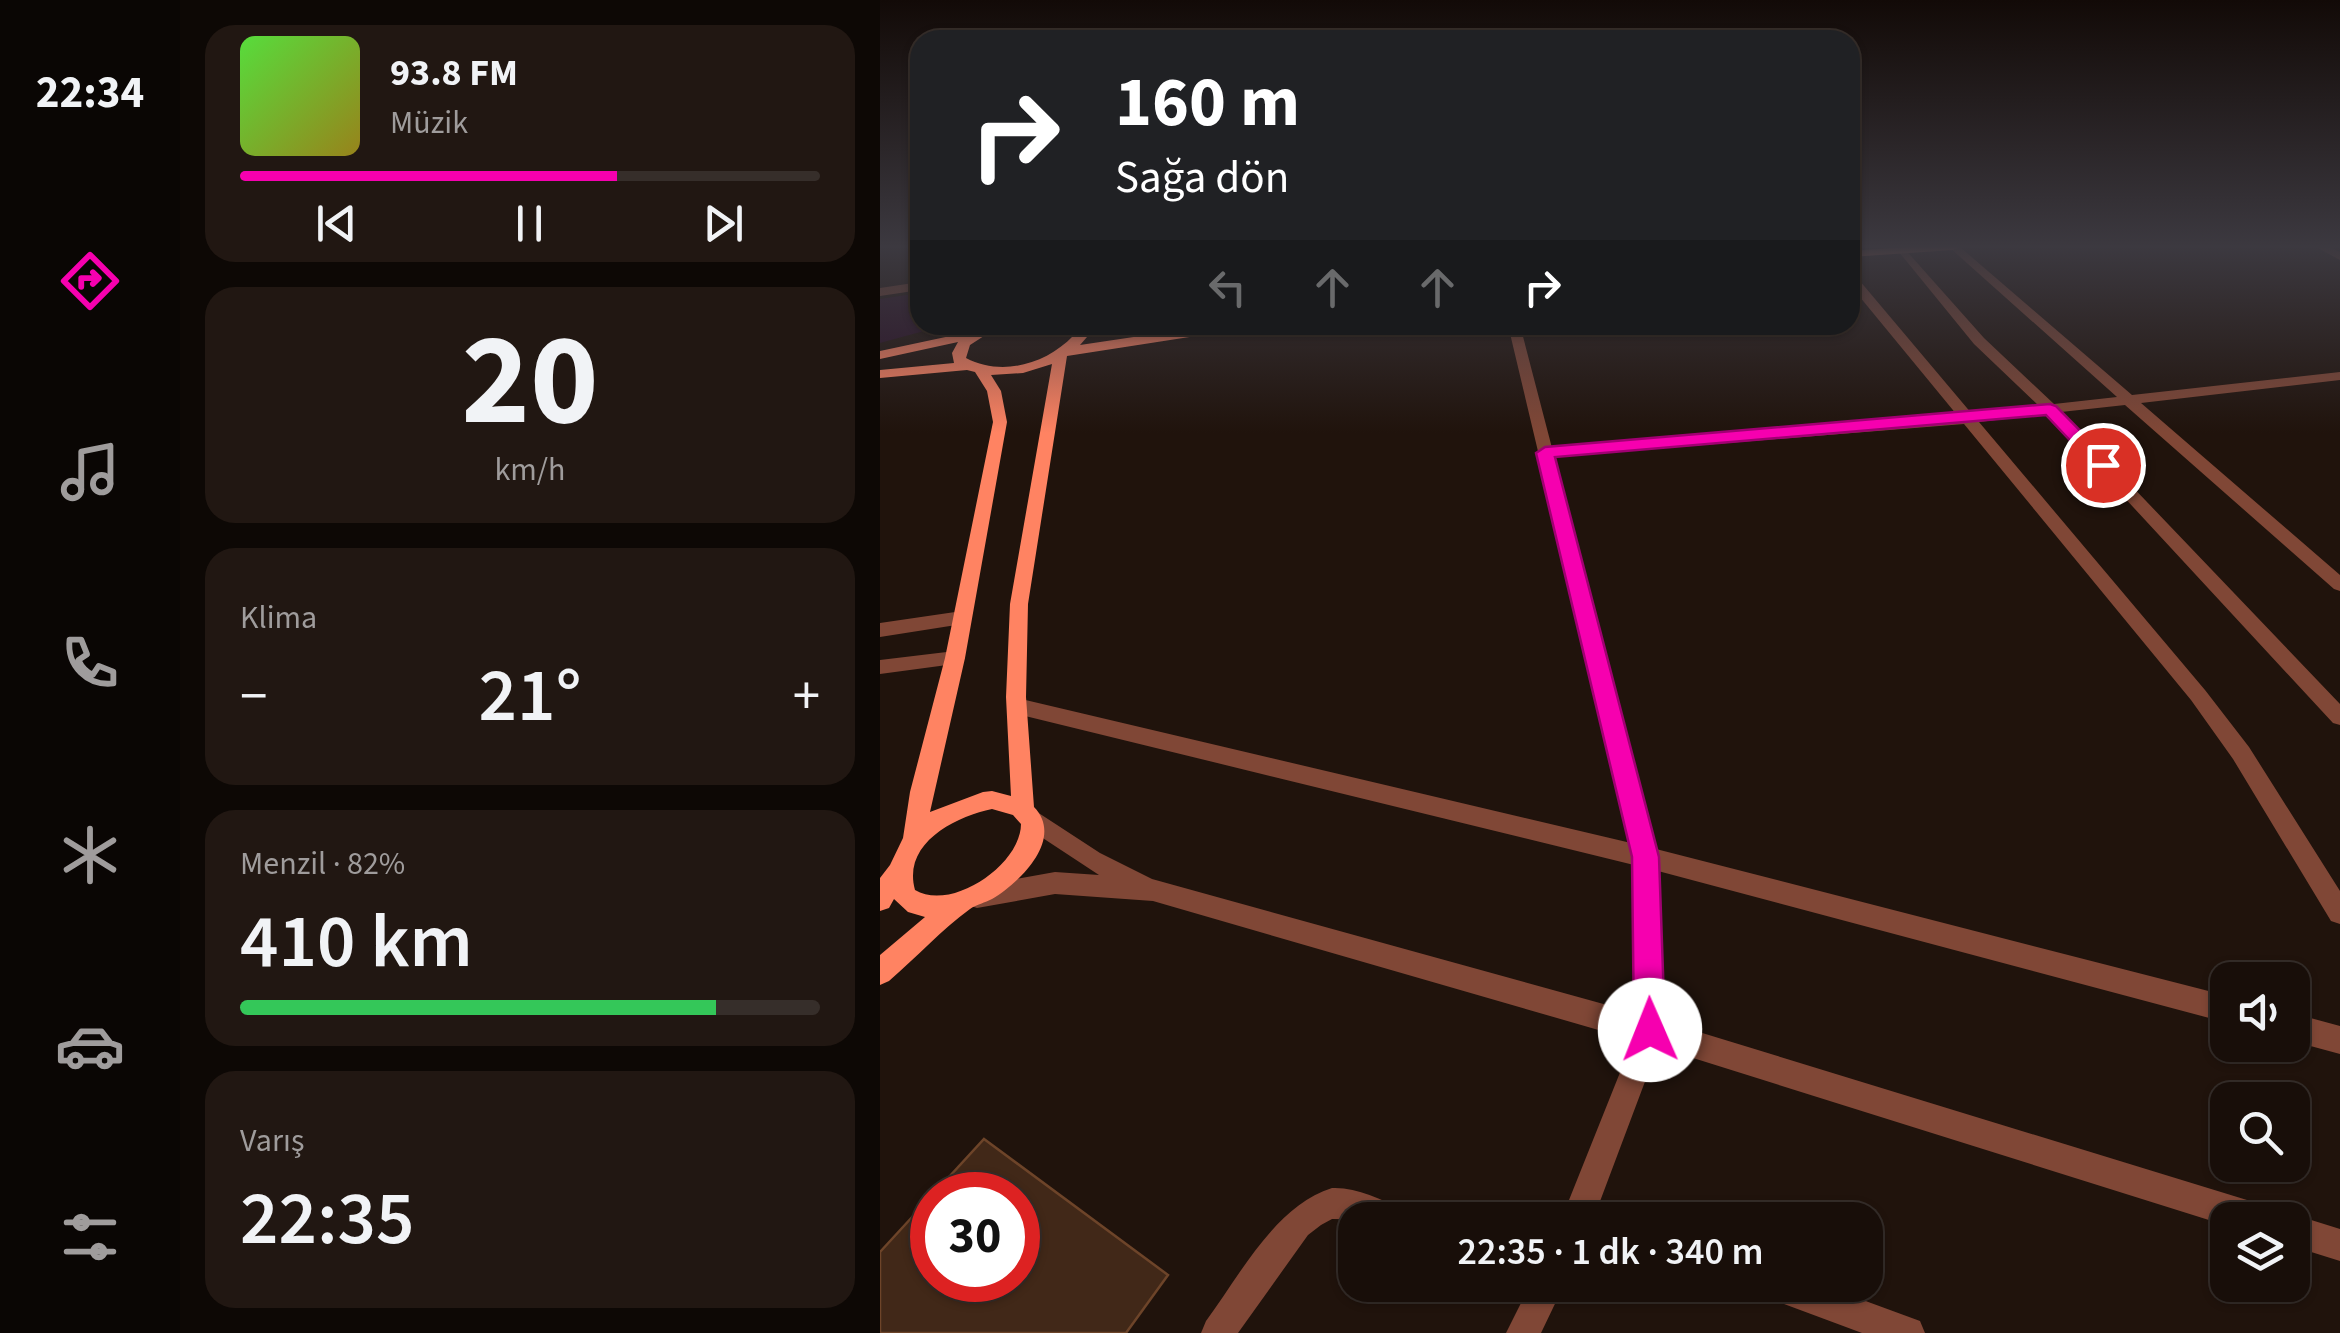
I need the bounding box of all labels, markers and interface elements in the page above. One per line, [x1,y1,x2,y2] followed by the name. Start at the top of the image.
[390,46,518,100] text: 93.8 FM
[1115,53,1300,153] text: 160 m
[36,61,144,125] text: 22:34
[950,70,1080,200] icon: right
[390,100,468,146] text: Müzik
[1115,146,1289,210] text: Sağa dön
[309,196,364,251] icon: previous
[502,196,557,251] icon: pause
[696,196,751,251] icon: next
[55,246,125,316] icon: directions
[1200,260,1255,315] icon: left
[1305,260,1360,315] icon: ahead
[1410,260,1465,315] icon: ahead
[1515,260,1570,315] icon: right
[461,289,599,474] text: 20
[2061,423,2146,508] pin
[55,437,125,507] icon: music
[2076,438,2131,493] icon: arrive
[495,447,565,493] text: km/h
[240,595,317,641] text: Klima
[55,628,125,698] icon: phone
[478,643,582,750] text: 21°
[240,658,267,736] text: −
[793,658,820,736] text: +
[55,820,125,890] icon: climate
[240,841,405,887] text: Menzil · 82%
[240,889,473,996] text: 410 km
[2210,962,2310,1302] map controls
[2210,962,2310,1062] button: sound
[1598,978,1702,1082] position arrow
[55,1011,125,1081] icon: car
[2210,1082,2310,1182] button: search
[240,1118,304,1164] text: Varış
[240,1166,415,1273] text: 22:35
[910,1172,1040,1302] speed limit sign: 30
[55,1202,125,1272] icon: filters
[2210,1202,2310,1302] button: layers
[1457,1225,1764,1279] text: 22:35 · 1 dk · 340 m

